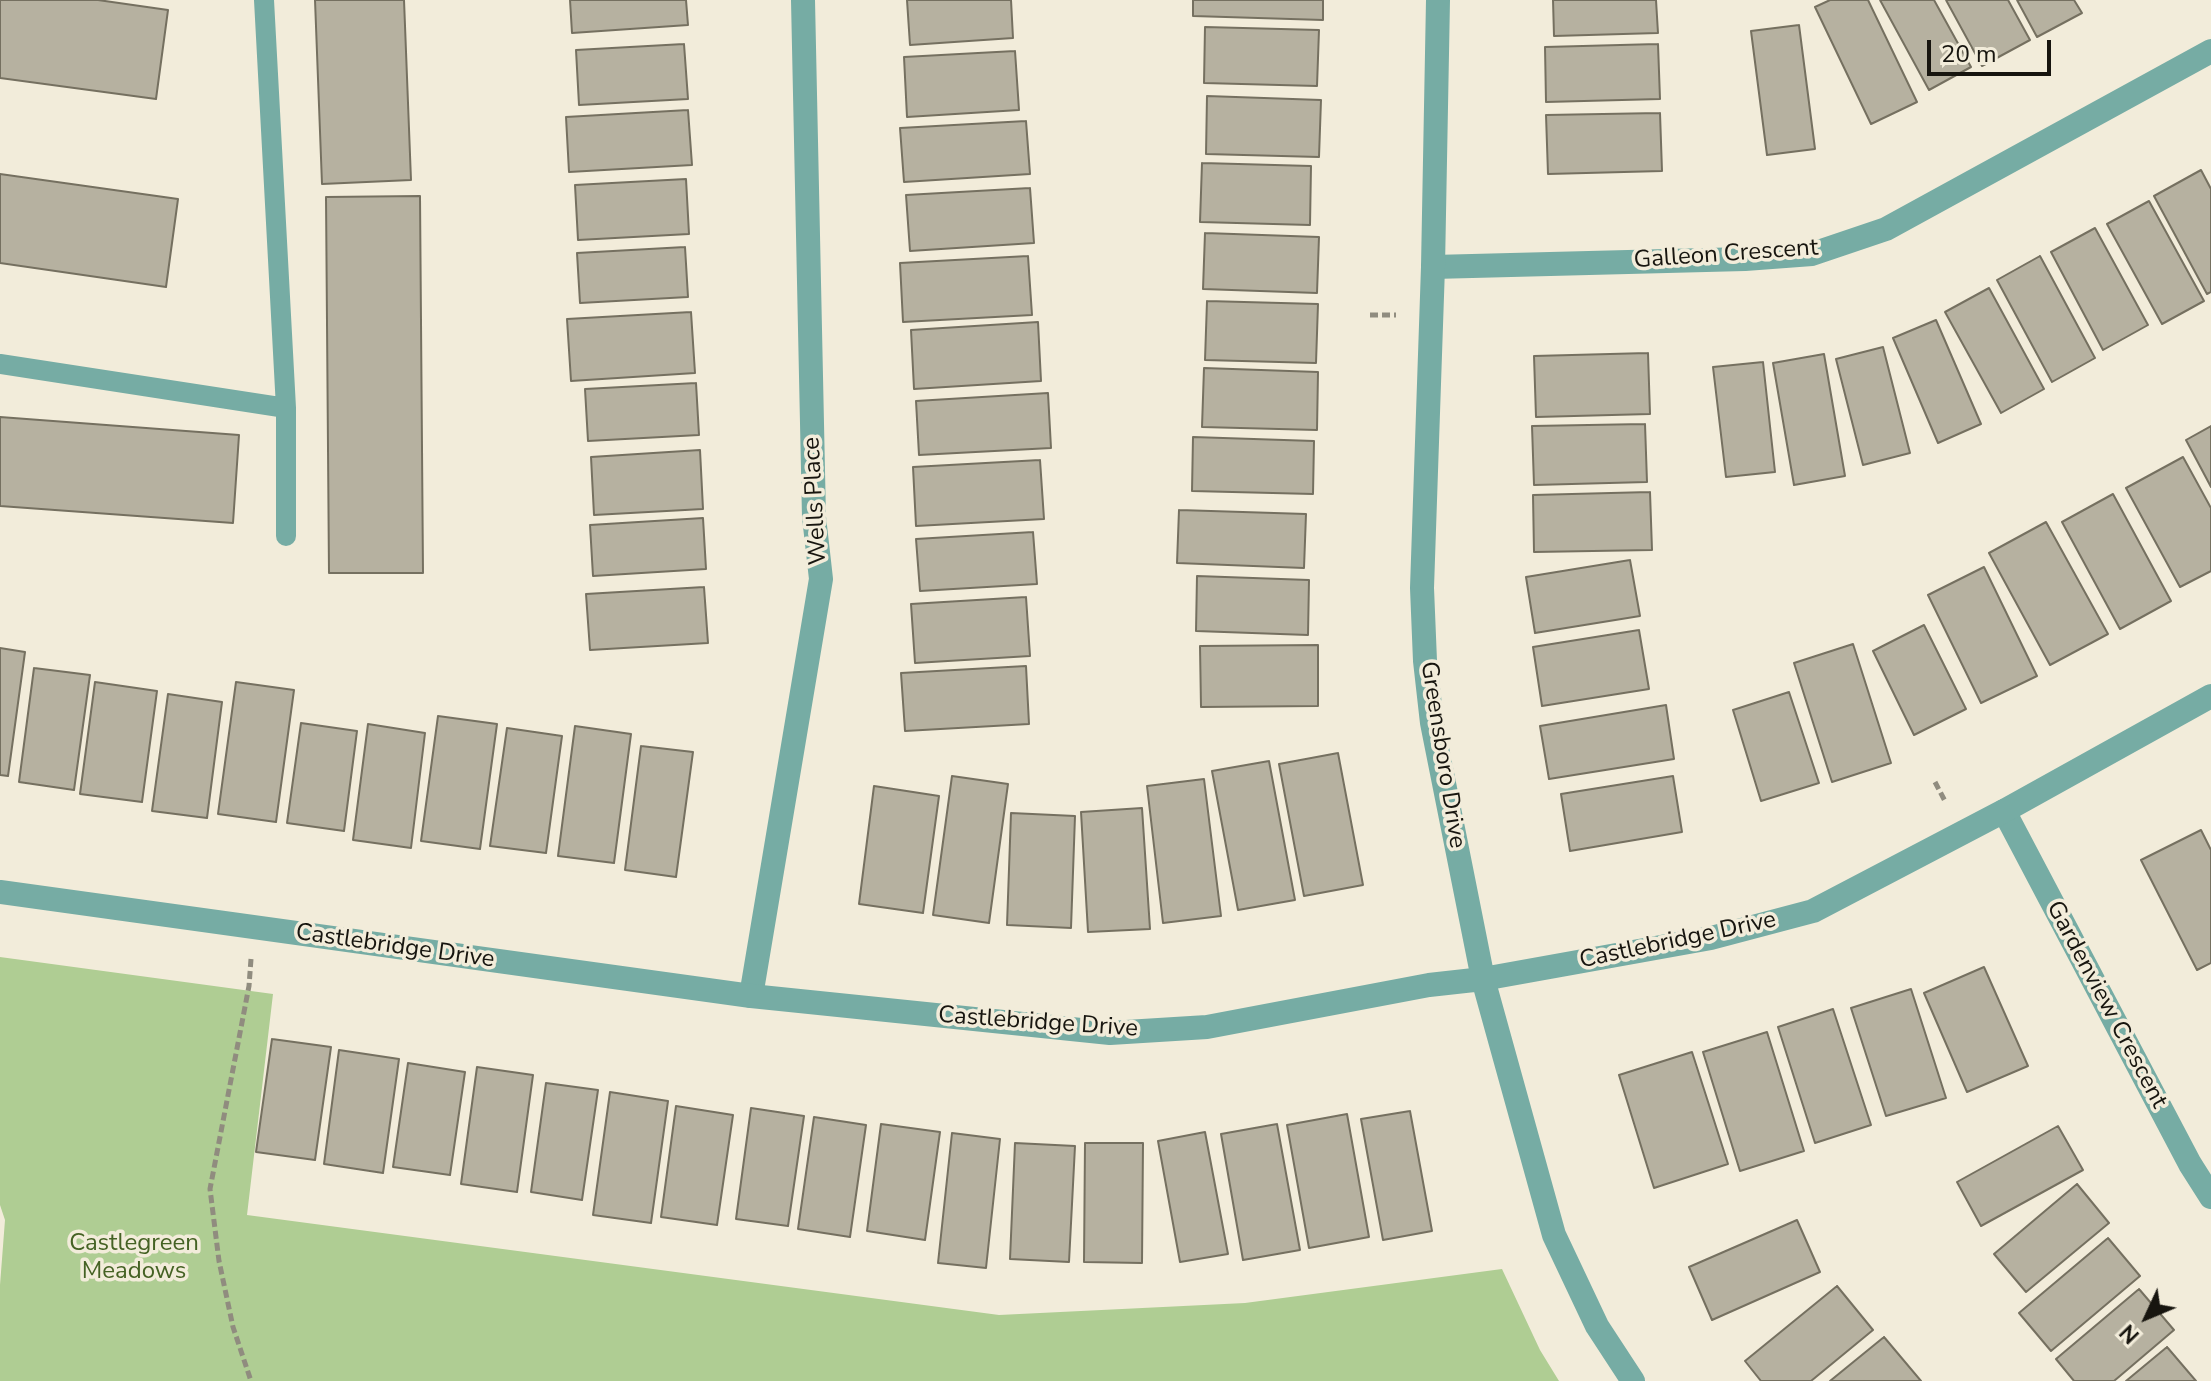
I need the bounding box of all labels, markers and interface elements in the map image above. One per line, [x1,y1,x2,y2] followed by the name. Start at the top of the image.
[1931,24,2055,74] scale bar
[1941,38,1997,70] text: 20 m
[1633,234,1819,276] street label: Galleon Crescent
[798,436,834,566] street label: Wells Place
[1413,660,1471,850] street label: Greensboro Drive
[2039,897,2173,1113] street label: Gardenview Crescent
[1577,906,1779,976] street label: Castlebridge Drive
[294,919,496,975] street label: Castlebridge Drive
[937,1002,1139,1044] street label: Castlebridge Drive
[69,1230,199,1286] park label: Castlegreen Meadows
[2107,1277,2187,1357] north arrow
[2113,1317,2146,1350] text: N

